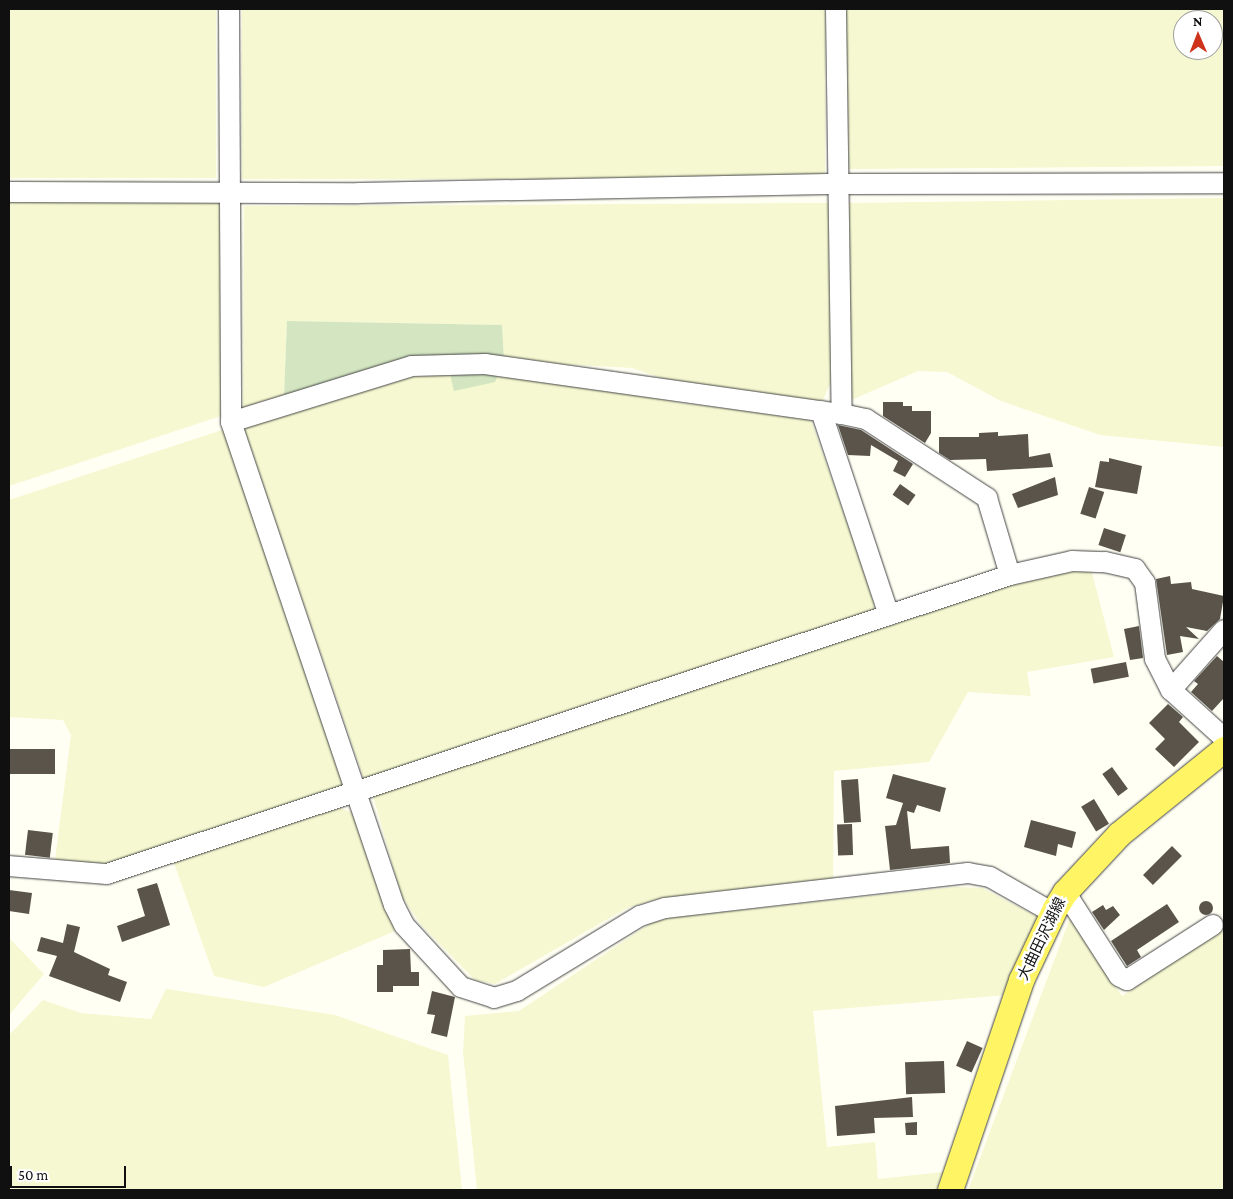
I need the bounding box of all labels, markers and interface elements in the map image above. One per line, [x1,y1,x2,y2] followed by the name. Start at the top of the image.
[1173,10,1223,60] north arrow
[1193,13,1203,29] text: N
[1014,895,1070,983] street label: 大曲田沢湖線
[12,1156,129,1188] scale bar
[18,1167,48,1183] text: 50 m

